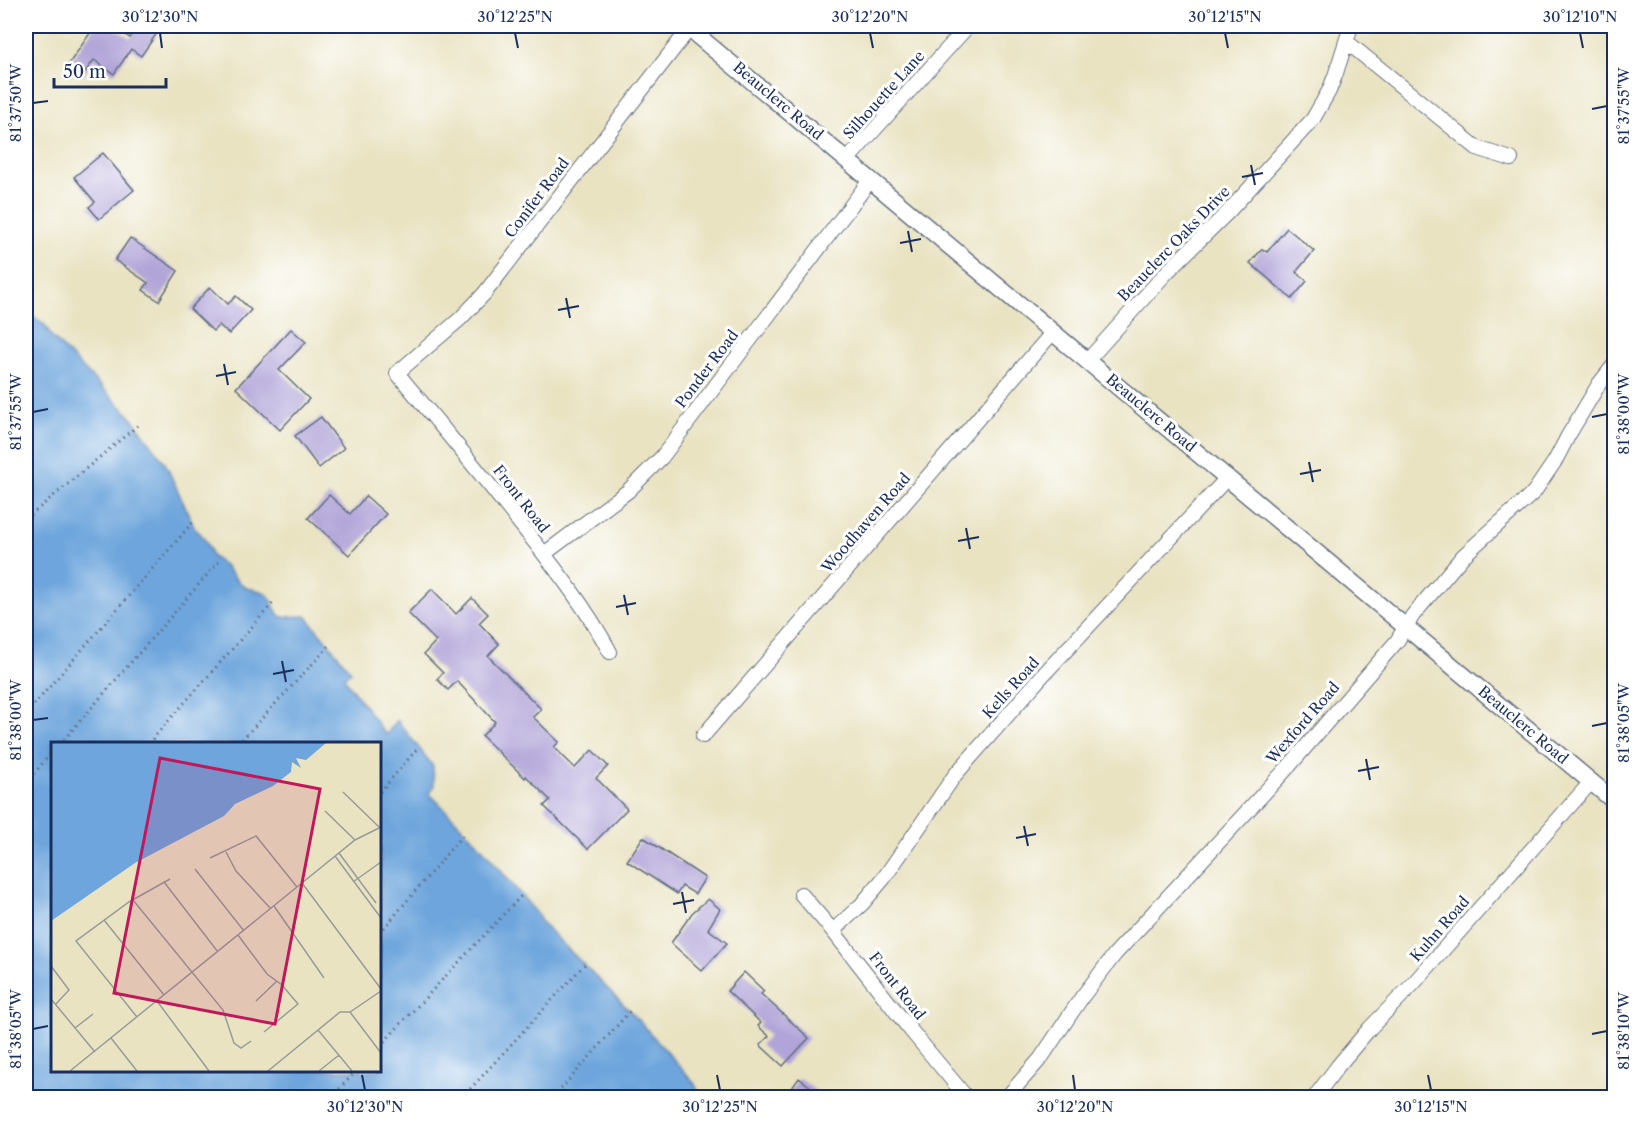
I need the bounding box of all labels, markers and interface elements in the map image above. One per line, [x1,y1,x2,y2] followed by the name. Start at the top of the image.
[122,7,198,26] text: 30°12'30"N
[477,7,553,26] text: 30°12'25"N
[832,7,908,26] text: 30°12'20"N
[1188,7,1262,26] text: 30°12'15"N
[1543,7,1617,26] text: 30°12'10"N
[839,46,928,143] street label: Silhouette Lane
[54,51,166,89] scale bar
[729,57,827,144] street label: Beauclerc Road
[63,61,106,83] text: 50 m
[6,63,25,142] text: 81°37'50"W
[1614,67,1633,145] text: 81°37'55"W
[500,154,573,242] street label: Conifer Road
[1114,182,1234,305] street label: Beauclerc Oaks Drive
[671,326,742,411] street label: Ponder Road
[1102,369,1200,456] street label: Beauclerc Road
[6,373,25,451] text: 81°37'55"W
[1614,373,1633,455] text: 81°38'00"W
[489,461,554,536] street label: Front Road
[816,469,914,577] street label: Woodhaven Road
[978,653,1043,722] street label: Kells Road
[1261,678,1343,768] street label: Wexford Road
[6,679,25,761] text: 81°38'00"W
[1474,681,1572,768] street label: Beauclerc Road
[1614,682,1633,763] text: 81°38'05"W
[51,742,381,1072] inset map
[1406,892,1473,965] street label: Kuhn Road
[865,948,930,1023] street label: Front Road
[6,988,25,1069] text: 81°38'05"W
[1614,991,1633,1070] text: 81°38'10"W
[327,1097,403,1116] text: 30°12'30"N
[682,1097,758,1116] text: 30°12'25"N
[1037,1097,1113,1116] text: 30°12'20"N
[1394,1097,1468,1116] text: 30°12'15"N

